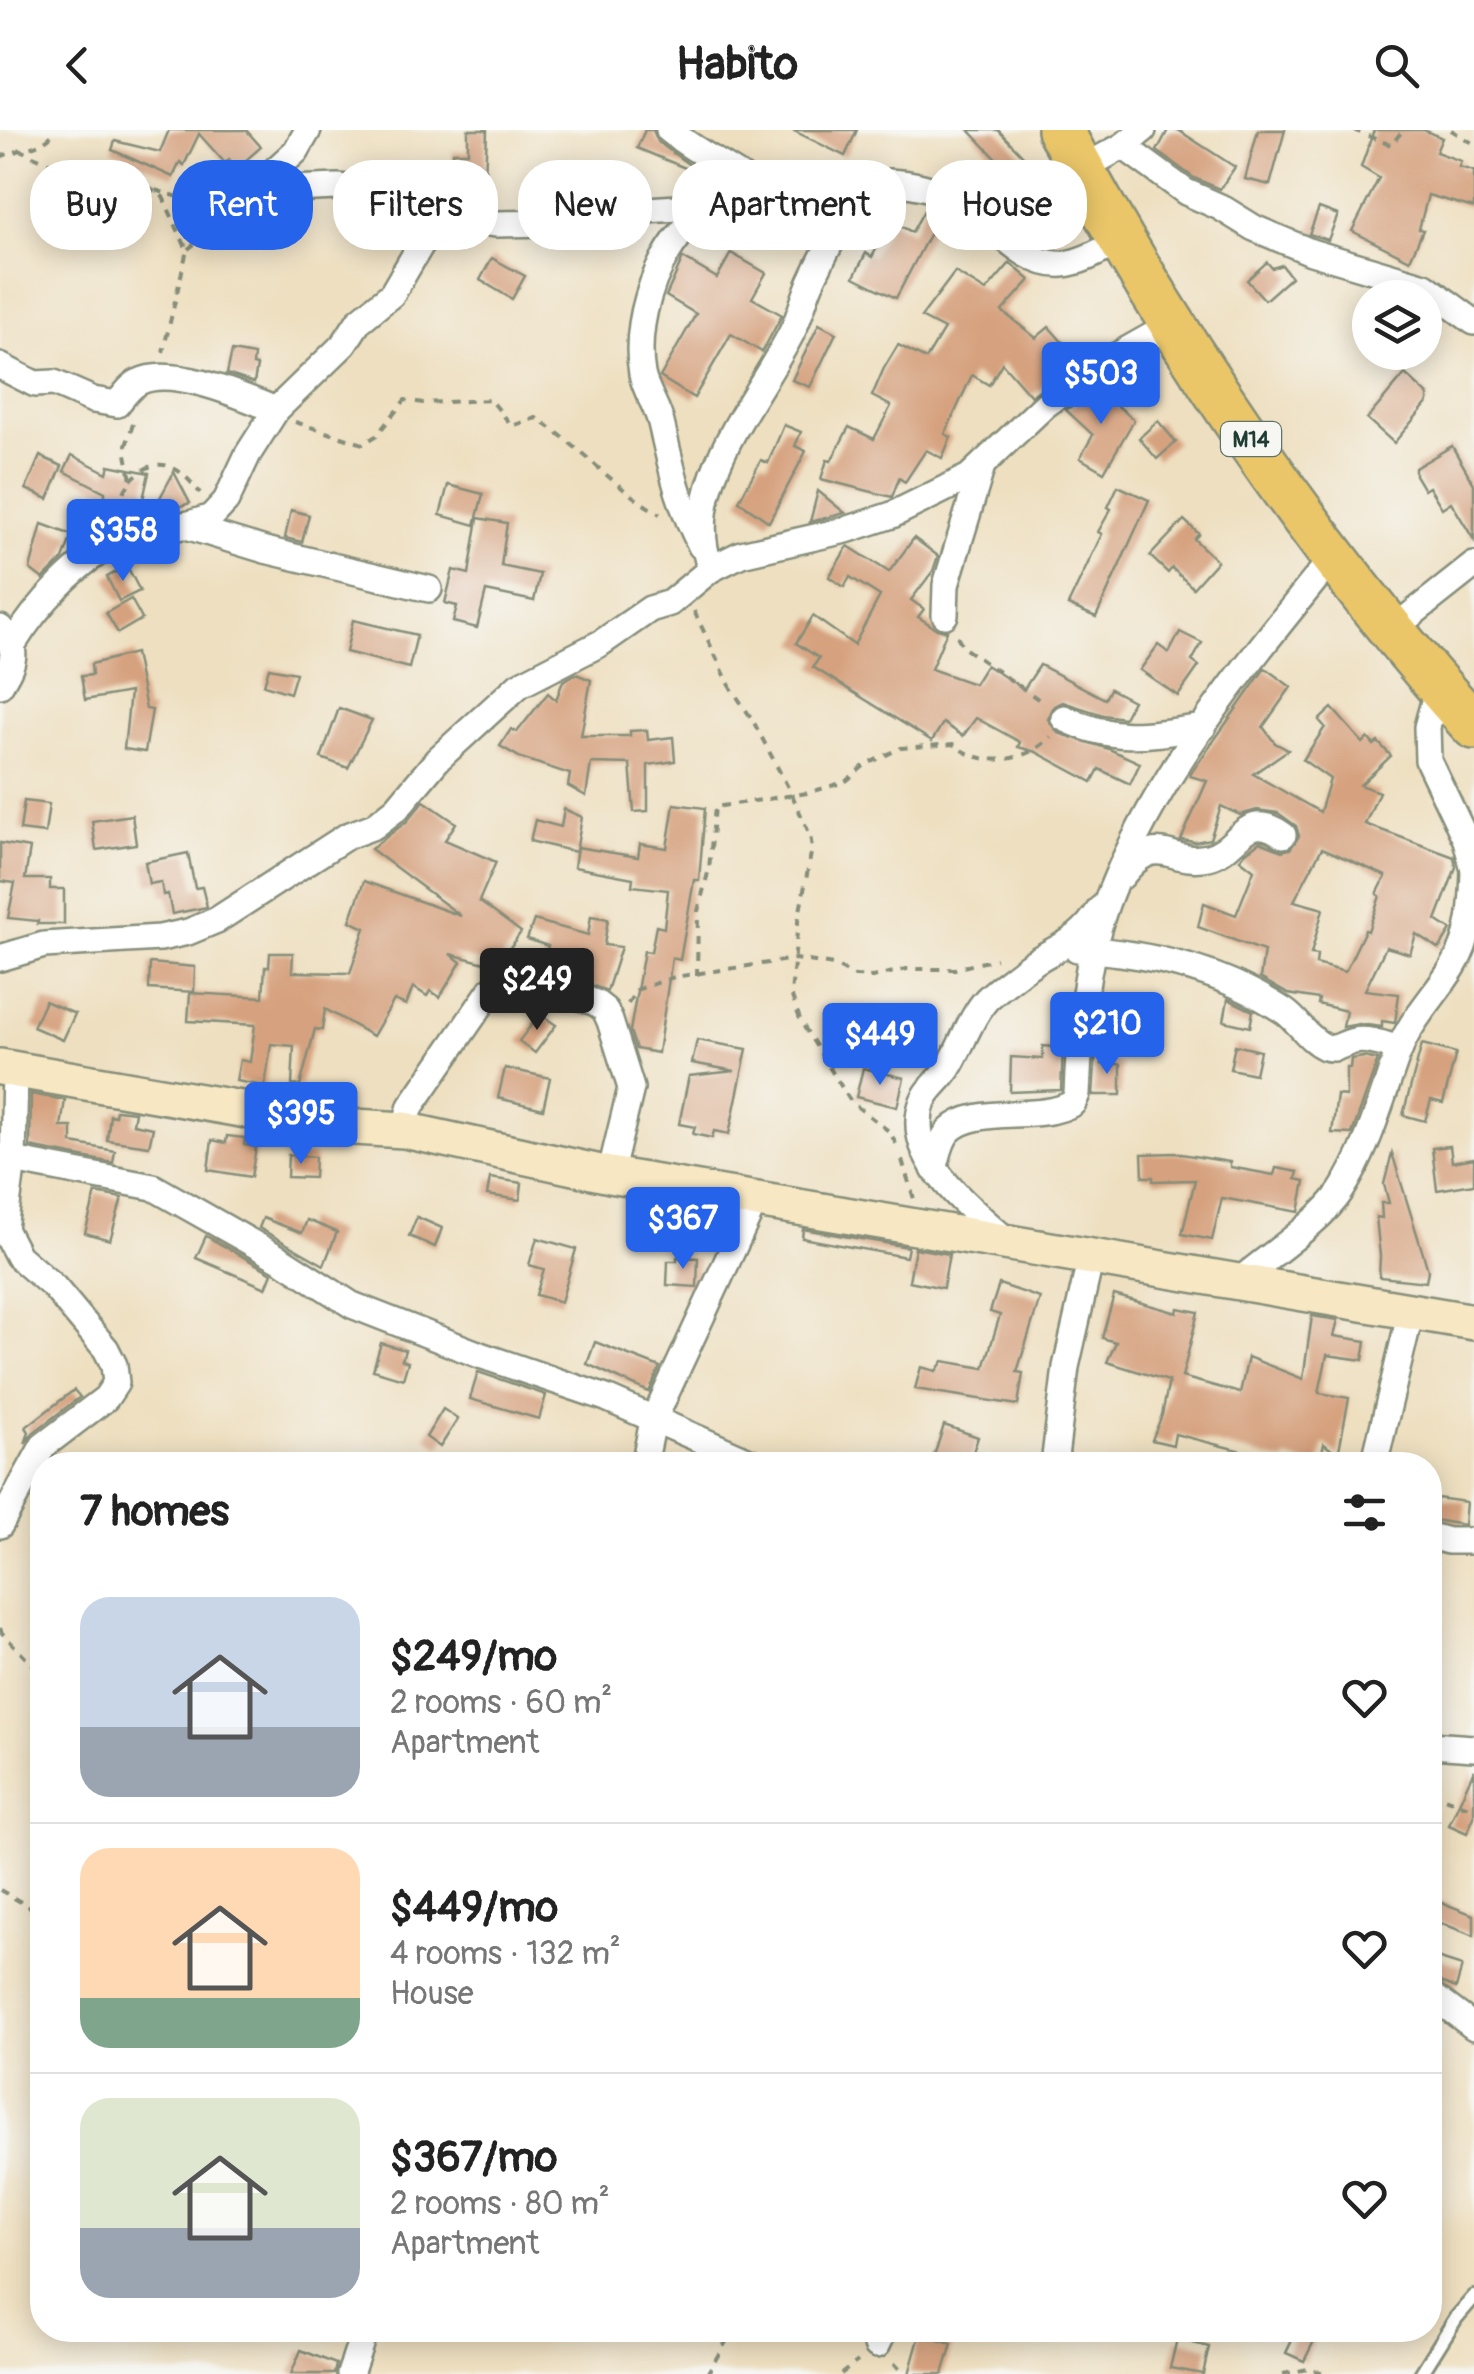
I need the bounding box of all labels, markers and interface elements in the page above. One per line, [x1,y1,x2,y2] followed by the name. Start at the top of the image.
[676,37,798,93] text: Habito
[50,38,105,93] icon: back
[1369,38,1424,93] icon: search
[30,160,152,250] chip: Buy
[172,160,313,250] chip: Rent
[333,160,498,250] chip: Filters
[518,160,652,250] chip: New
[672,160,906,250] chip: Apartment
[926,160,1087,250] chip: House
[1352,280,1442,370] map controls
[1352,280,1442,370] button: layers
[1042,342,1160,427] pin: $503
[1064,354,1138,394] text: $503
[1221,422,1281,456] road number: M14
[64,499,182,584] pin: $358
[89,511,157,551] text: $358
[478,948,596,1033] pin: $249
[502,960,572,1000] text: $249
[1048,992,1166,1077] pin: $210
[821,1003,939,1088] pin: $449
[1072,1004,1142,1044] text: $210
[845,1015,915,1055] text: $449
[242,1082,360,1167] pin: $395
[266,1094,336,1134] text: $395
[624,1187,742,1272] pin: $367
[648,1199,718,1239] text: $367
[1337,1485,1392,1540] icon: filters
[80,1486,229,1538] text: 7 homes
[390,1631,557,1683] text: $249/mo
[160,1637,280,1757] icon: home
[1337,1670,1392,1725] icon: heart
[390,1683,612,1723] text: 2 rooms · 60 m²
[390,1723,539,1763] text: Apartment
[390,1882,558,1934] text: $449/mo
[160,1888,280,2008] icon: home
[1337,1921,1392,1976] icon: heart
[390,1934,621,1974] text: 4 rooms · 132 m²
[390,1974,474,2014] text: House
[390,2132,557,2184] text: $367/mo
[160,2138,280,2258] icon: home
[1337,2171,1392,2226] icon: heart
[390,2184,610,2224] text: 2 rooms · 80 m²
[390,2224,539,2264] text: Apartment

